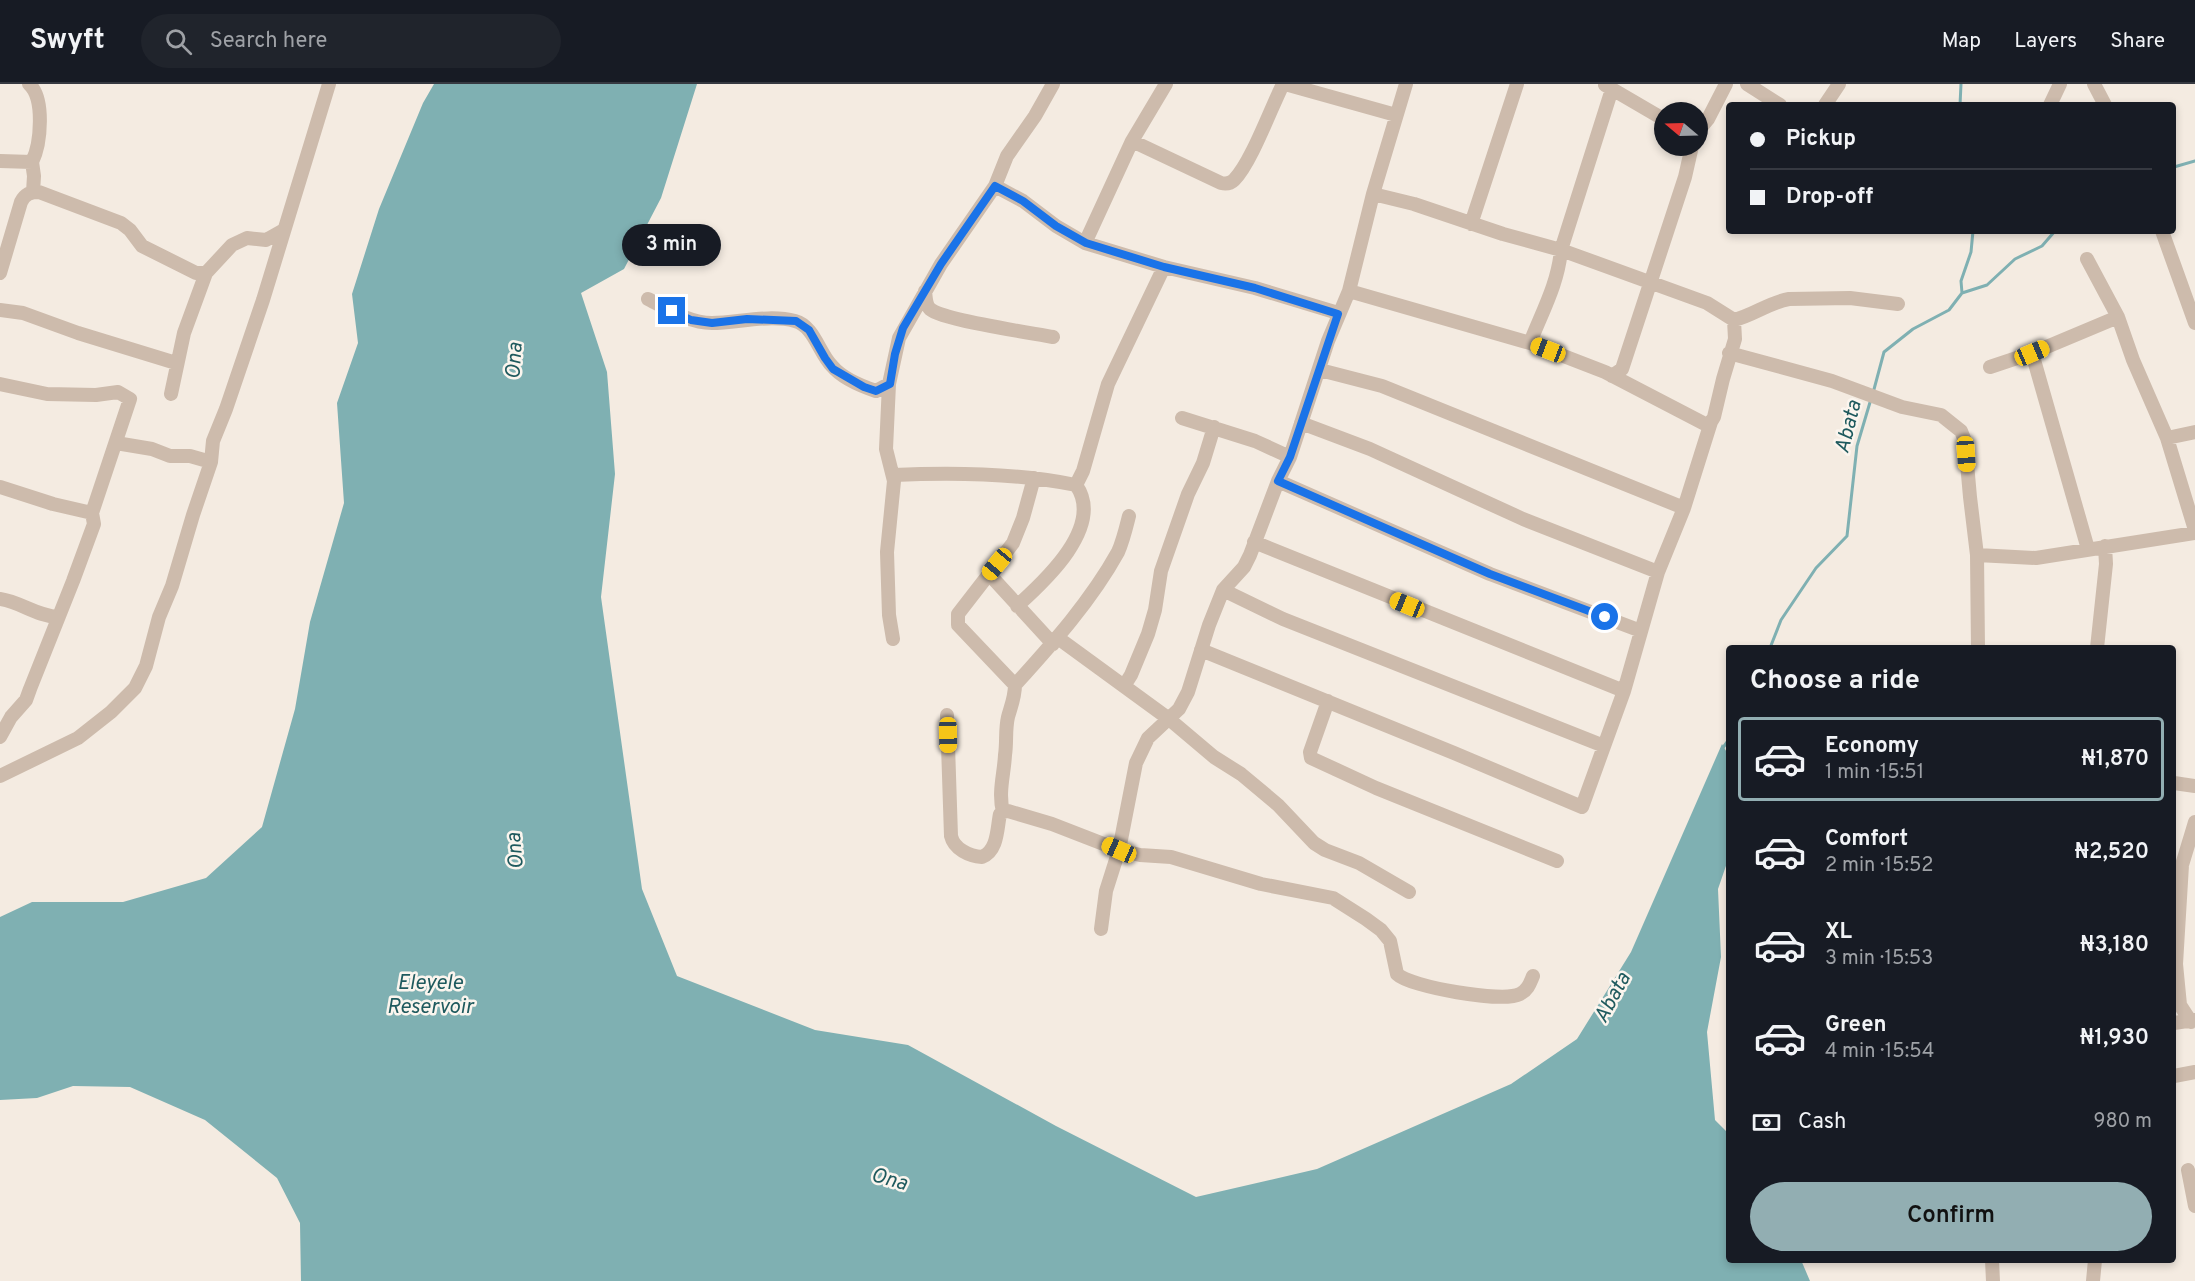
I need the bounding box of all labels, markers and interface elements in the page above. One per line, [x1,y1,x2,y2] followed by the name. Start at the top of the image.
[141,14,561,68] search box
[30,23,105,59] text: Swyft
[162,25,195,58] icon: search
[210,28,327,55] text: Search here
[1942,28,1981,55] text: Map
[2014,28,2077,55] text: Layers
[2110,28,2165,55] text: Share
[1654,102,1708,156] north arrow
[1654,102,1708,156] map controls
[1786,126,1856,153] text: Pickup
[1786,184,1873,211] text: Drop-off
[622,224,722,266] callout: 3 min
[646,232,697,258] text: 3 min
[658,297,685,324] route end
[1528,335,1568,365] car
[2012,338,2052,368] car
[500,342,530,380] water label: Ona
[1829,398,1869,456] water label: Abata
[1956,435,1976,473] car
[979,544,1015,584] car
[1387,590,1427,620] car
[1591,603,1618,630] route start
[1750,664,1920,698] text: Choose a ride
[939,717,957,753] car
[1753,732,1807,786] icon: car
[1825,733,1919,760] text: Economy
[2081,746,2149,773] text: ₦1,870
[1825,760,1924,786] text: 1 min · 15:51
[1753,825,1807,879] icon: car
[1825,826,1908,853] text: Comfort
[501,831,531,871] water label: Ona
[1099,834,1139,866] car
[2074,839,2149,866] text: ₦2,520
[1825,853,1934,879] text: 2 min · 15:52
[1753,918,1807,972] icon: car
[1825,919,1852,946] text: XL
[2080,932,2149,959] text: ₦3,180
[1825,946,1933,972] text: 3 min · 15:53
[1588,968,1638,1028] water label: Abata
[387,970,475,1021] water label: Eleyele Reservoir
[1753,1011,1807,1065] icon: car
[1825,1012,1887,1039] text: Green
[2080,1025,2149,1052] text: ₦1,930
[1825,1039,1934,1065] text: 4 min · 15:54
[1750,1106,1783,1139] icon: cash
[1798,1109,1847,1136] text: Cash
[2094,1109,2152,1135] text: 980 m
[868,1162,911,1198] water label: Ona
[1750,1182,2152,1251] button: Confirm

